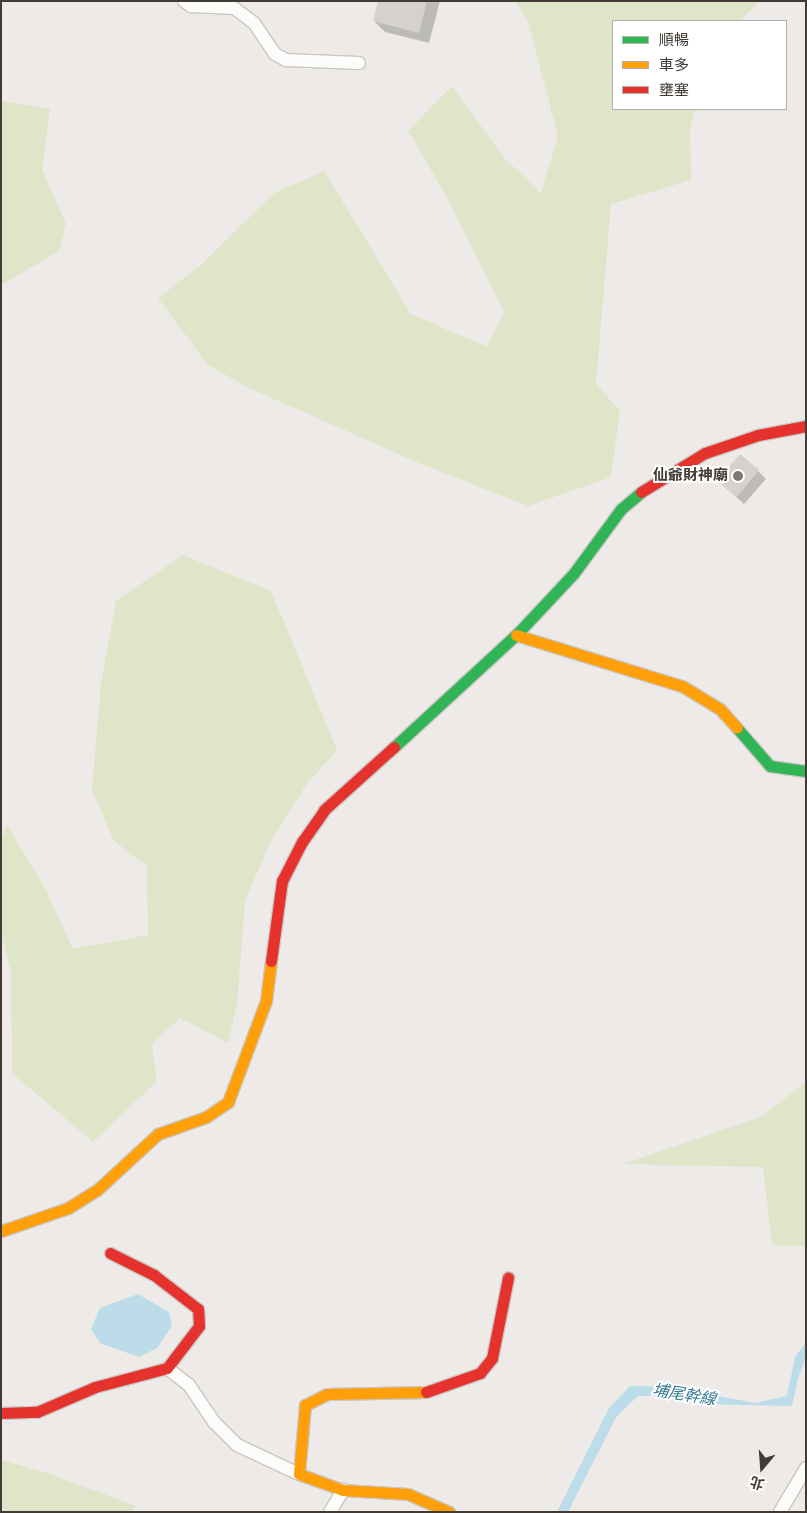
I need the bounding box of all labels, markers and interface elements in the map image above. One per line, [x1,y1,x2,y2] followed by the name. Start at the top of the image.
[612,20,787,110] legend
[659,30,689,51] text: 順暢
[659,55,689,76] text: 車多
[659,80,689,101] text: 壅塞
[653,467,728,485] place label: 仙爺財神廟
[732,470,744,482] marker: 仙爺財神廟
[651,1381,717,1409] water label: 埔尾幹線
[737,1443,787,1493] north arrow
[748,1471,767,1494] text: 北

